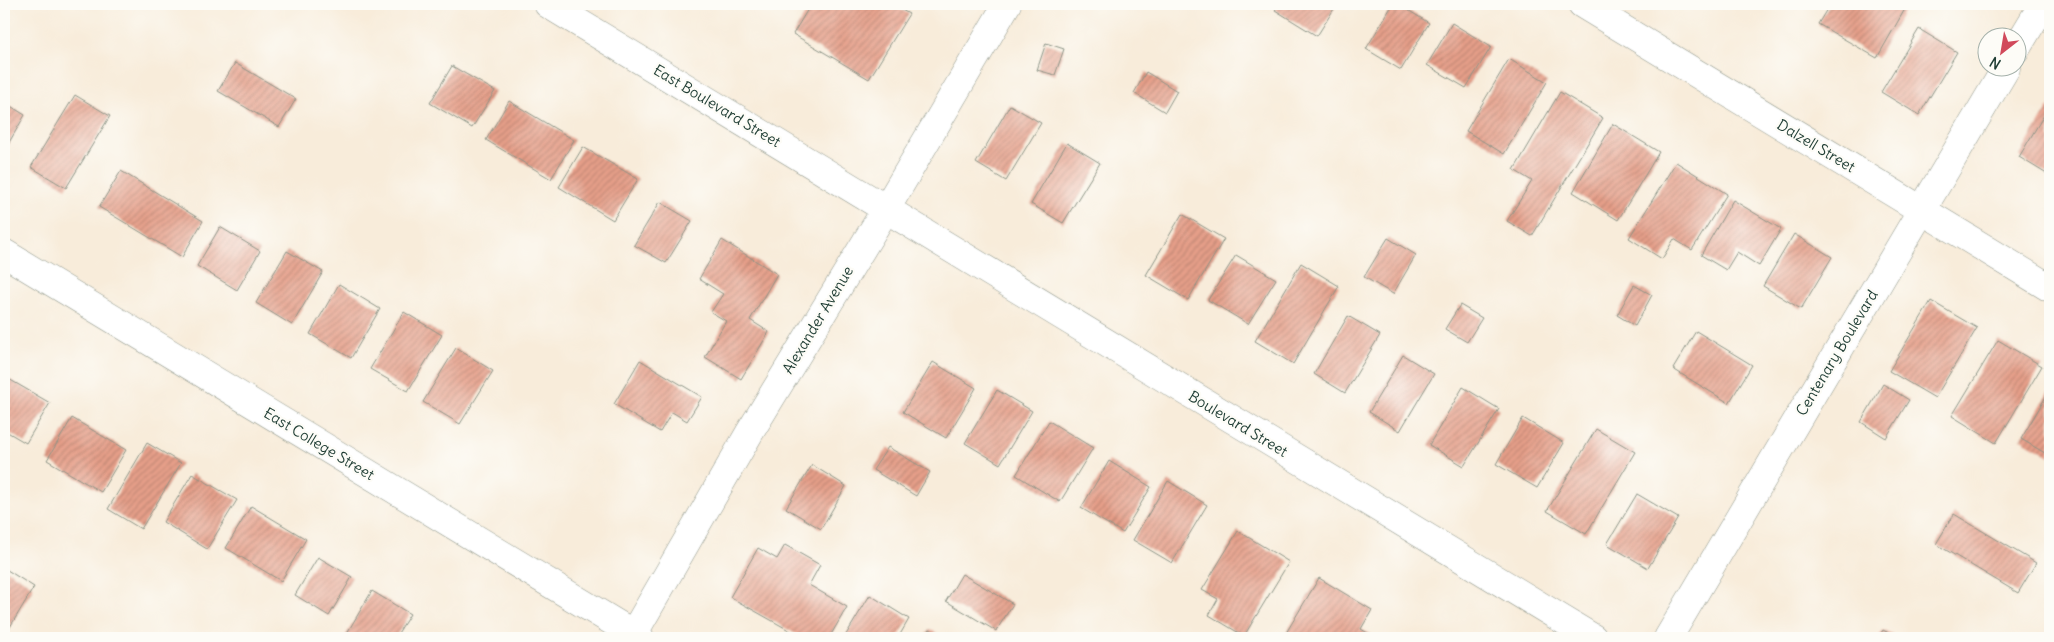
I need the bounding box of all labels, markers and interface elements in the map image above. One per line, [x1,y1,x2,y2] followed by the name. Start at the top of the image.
[1976,28,2026,78] north arrow
[1987,53,2004,73] text: N
[650,60,784,151] street label: East Boulevard Street
[1774,115,1859,176] street label: Dalzell Street
[778,262,857,377] street label: Alexander Avenue
[1791,286,1882,419] street label: Centenary Boulevard
[1185,386,1291,461] street label: Boulevard Street
[261,403,378,484] street label: East College Street

